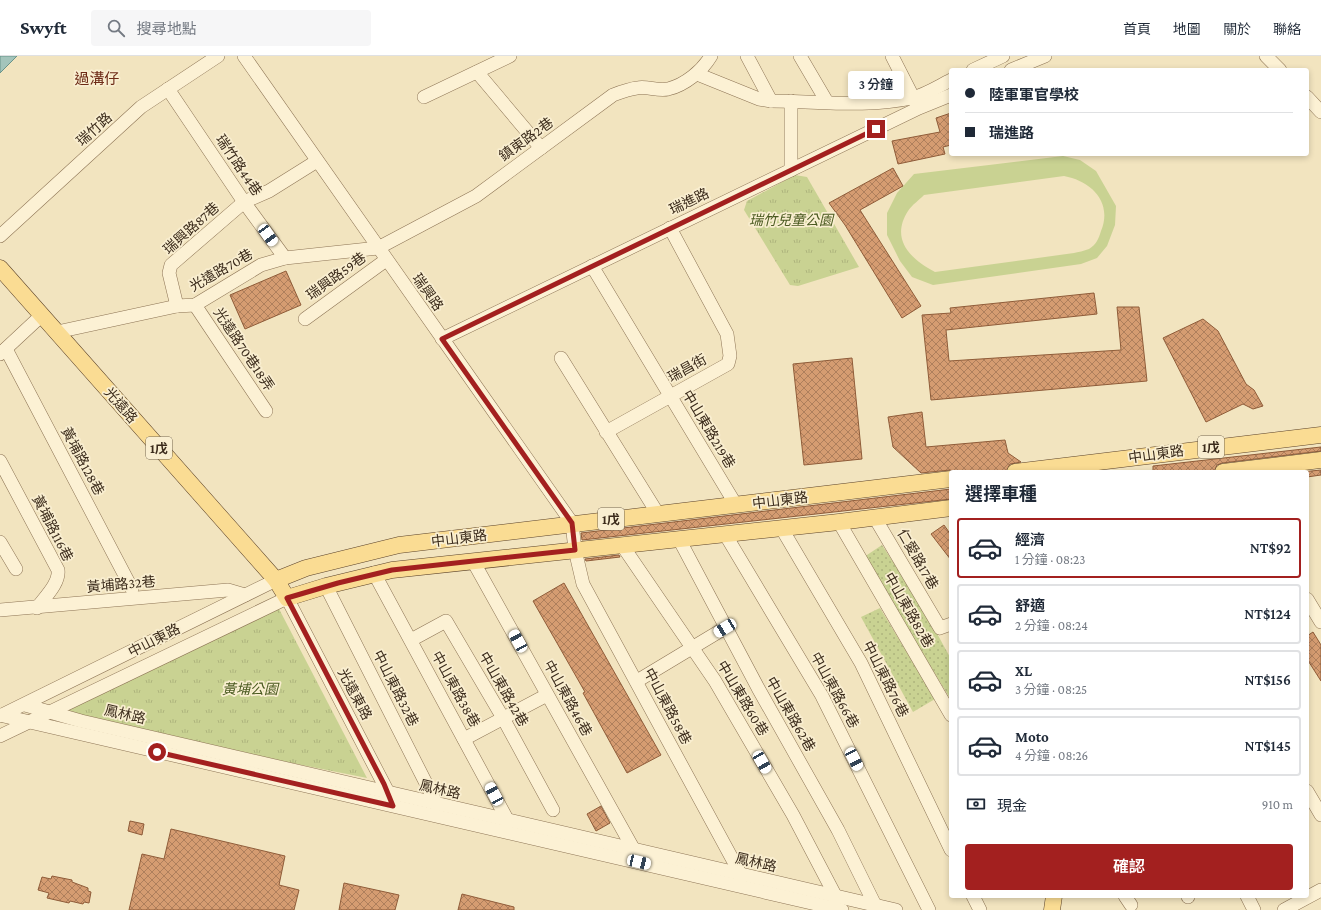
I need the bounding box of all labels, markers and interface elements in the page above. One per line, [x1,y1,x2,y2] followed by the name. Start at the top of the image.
[91,10,371,46] search box
[20,17,67,38] text: Swyft
[105,17,127,39] icon: search
[137,21,197,37] text: 搜尋地點
[1123,21,1151,37] text: 首頁
[1173,21,1201,37] text: 地圖
[1223,21,1251,37] text: 關於
[1273,21,1301,37] text: 聯絡
[74,71,120,87] district label: 過溝仔
[848,71,904,99] callout: 3 分鐘
[859,77,893,92] text: 3 分鐘
[989,87,1079,103] text: 陸軍軍官學校
[73,109,115,149] street label: 瑞竹路
[496,114,556,164] street label: 鎮東路2巷
[867,120,885,138] route end
[989,125,1034,141] text: 瑞進路
[213,131,265,199] street label: 瑞竹路44巷
[667,185,711,217] street label: 瑞進路
[160,199,222,257] street label: 瑞興路87巷
[749,212,835,228] park label: 瑞竹兒童公園
[256,222,280,248] car
[187,246,255,294] street label: 光遠路70巷
[303,249,369,303] street label: 瑞興路59巷
[409,270,447,314] street label: 瑞興路
[210,305,278,393] street label: 光遠路70巷18弄
[665,351,709,385] street label: 瑞昌街
[101,384,141,426] street label: 光遠路
[679,387,739,471] street label: 中山東路219巷
[58,424,108,498] street label: 黃埔路128巷
[1198,436,1224,458] road number: 1戊
[146,437,172,459] road number: 1戊
[1127,442,1185,466] street label: 中山東路
[965,484,1037,504] text: 選擇車種
[751,489,809,511] street label: 中山東路
[29,492,77,564] street label: 黃埔路116巷
[598,508,624,530] road number: 1戊
[894,526,942,592] street label: 仁愛路17巷
[430,527,488,549] street label: 中山東路
[967,530,1003,566] icon: car
[1015,532,1045,548] text: 經濟
[1250,540,1291,556] text: NT$92
[1015,552,1085,567] text: 1 分鐘 · 08:23
[881,570,937,650] street label: 中山東路82巷
[86,573,156,595] street label: 黃埔路32巷
[967,596,1003,632] icon: car
[1015,598,1045,614] text: 舒適
[1244,606,1291,622] text: NT$124
[712,617,738,639] car
[1015,618,1088,633] text: 2 分鐘 · 08:24
[125,620,183,660] street label: 中山東路
[507,628,529,654] car
[860,638,912,720] street label: 中山東路76巷
[370,647,422,729] street label: 中山東路32巷
[429,648,483,730] street label: 中山東路38巷
[476,649,532,729] street label: 中山東路42巷
[808,649,862,731] street label: 中山東路66巷
[541,657,595,739] street label: 中山東路46巷
[714,657,772,739] street label: 中山東路60巷
[967,662,1003,698] icon: car
[1015,663,1032,679] text: XL
[641,665,695,747] street label: 中山東路58巷
[335,666,375,722] street label: 光遠東路
[1244,672,1291,688] text: NT$156
[763,674,819,754] street label: 中山東路62巷
[222,681,280,697] park label: 黃埔公園
[1015,682,1087,697] text: 3 分鐘 · 08:25
[103,701,147,727] street label: 鳳林路
[967,728,1003,764] icon: car
[1015,729,1049,745] text: Moto
[1245,738,1291,754] text: NT$145
[148,743,166,761] route start
[843,746,865,772] car
[1015,748,1088,763] text: 4 分鐘 · 08:26
[751,749,773,775] car
[418,776,462,802] street label: 鳳林路
[483,781,505,807] car
[965,793,987,815] icon: cash
[1262,797,1293,812] text: 910 m
[997,798,1027,814] text: 現金
[965,844,1293,890] button: 確認
[734,849,778,875] street label: 鳳林路
[626,853,652,871] car

